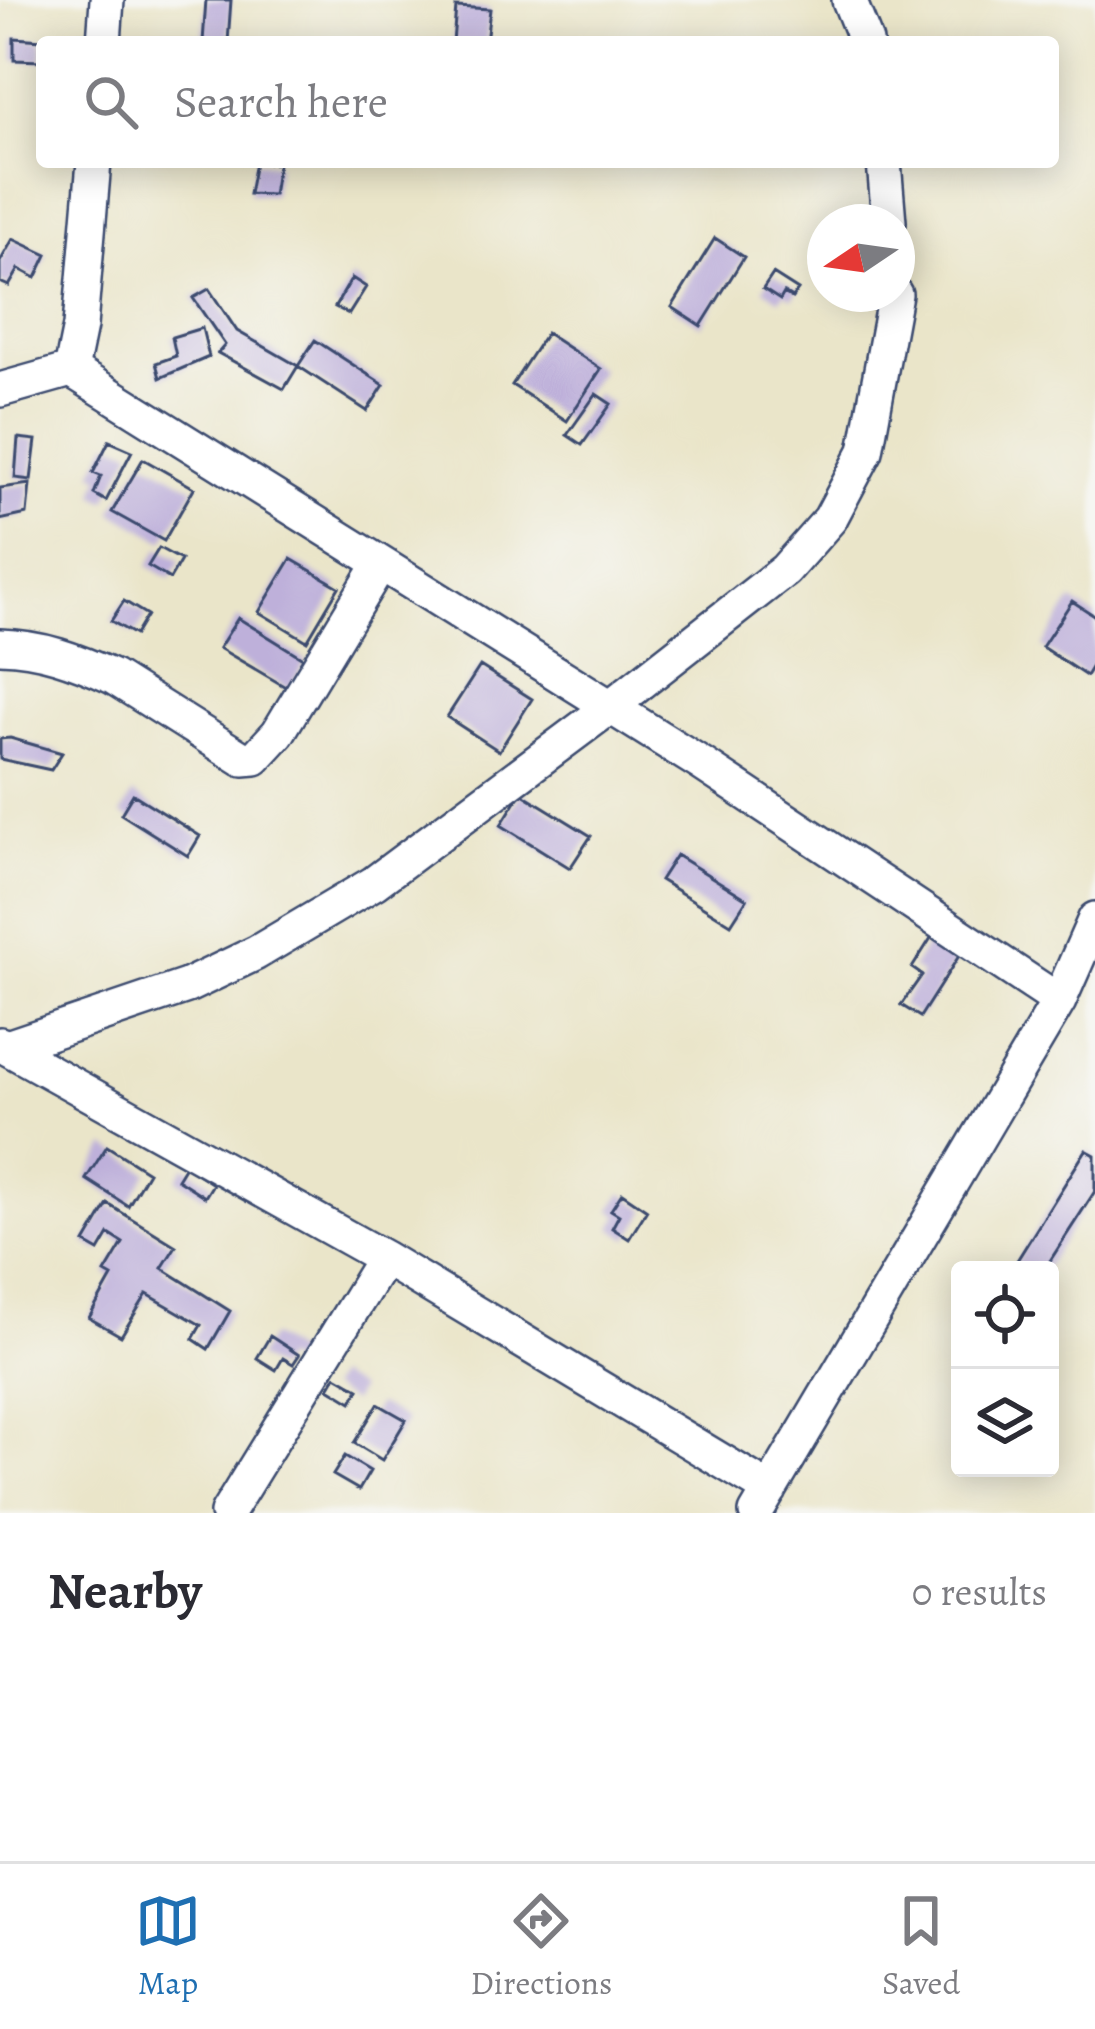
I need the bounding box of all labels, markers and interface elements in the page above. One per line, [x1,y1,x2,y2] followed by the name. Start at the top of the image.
[36,36,1059,168] search box
[78,69,144,135] icon: search
[174,71,388,133] text: Search here
[807,204,915,312] north arrow
[951,1261,1059,1477] map controls
[951,1261,1059,1369] button: locate
[951,1369,1059,1477] button: layers
[48,1556,202,1626] text: Nearby
[912,1565,1047,1618] text: 0 results
[135,1888,201,2005] tab: Map
[471,1888,612,2005] tab: Directions
[882,1888,960,2005] tab: Saved

